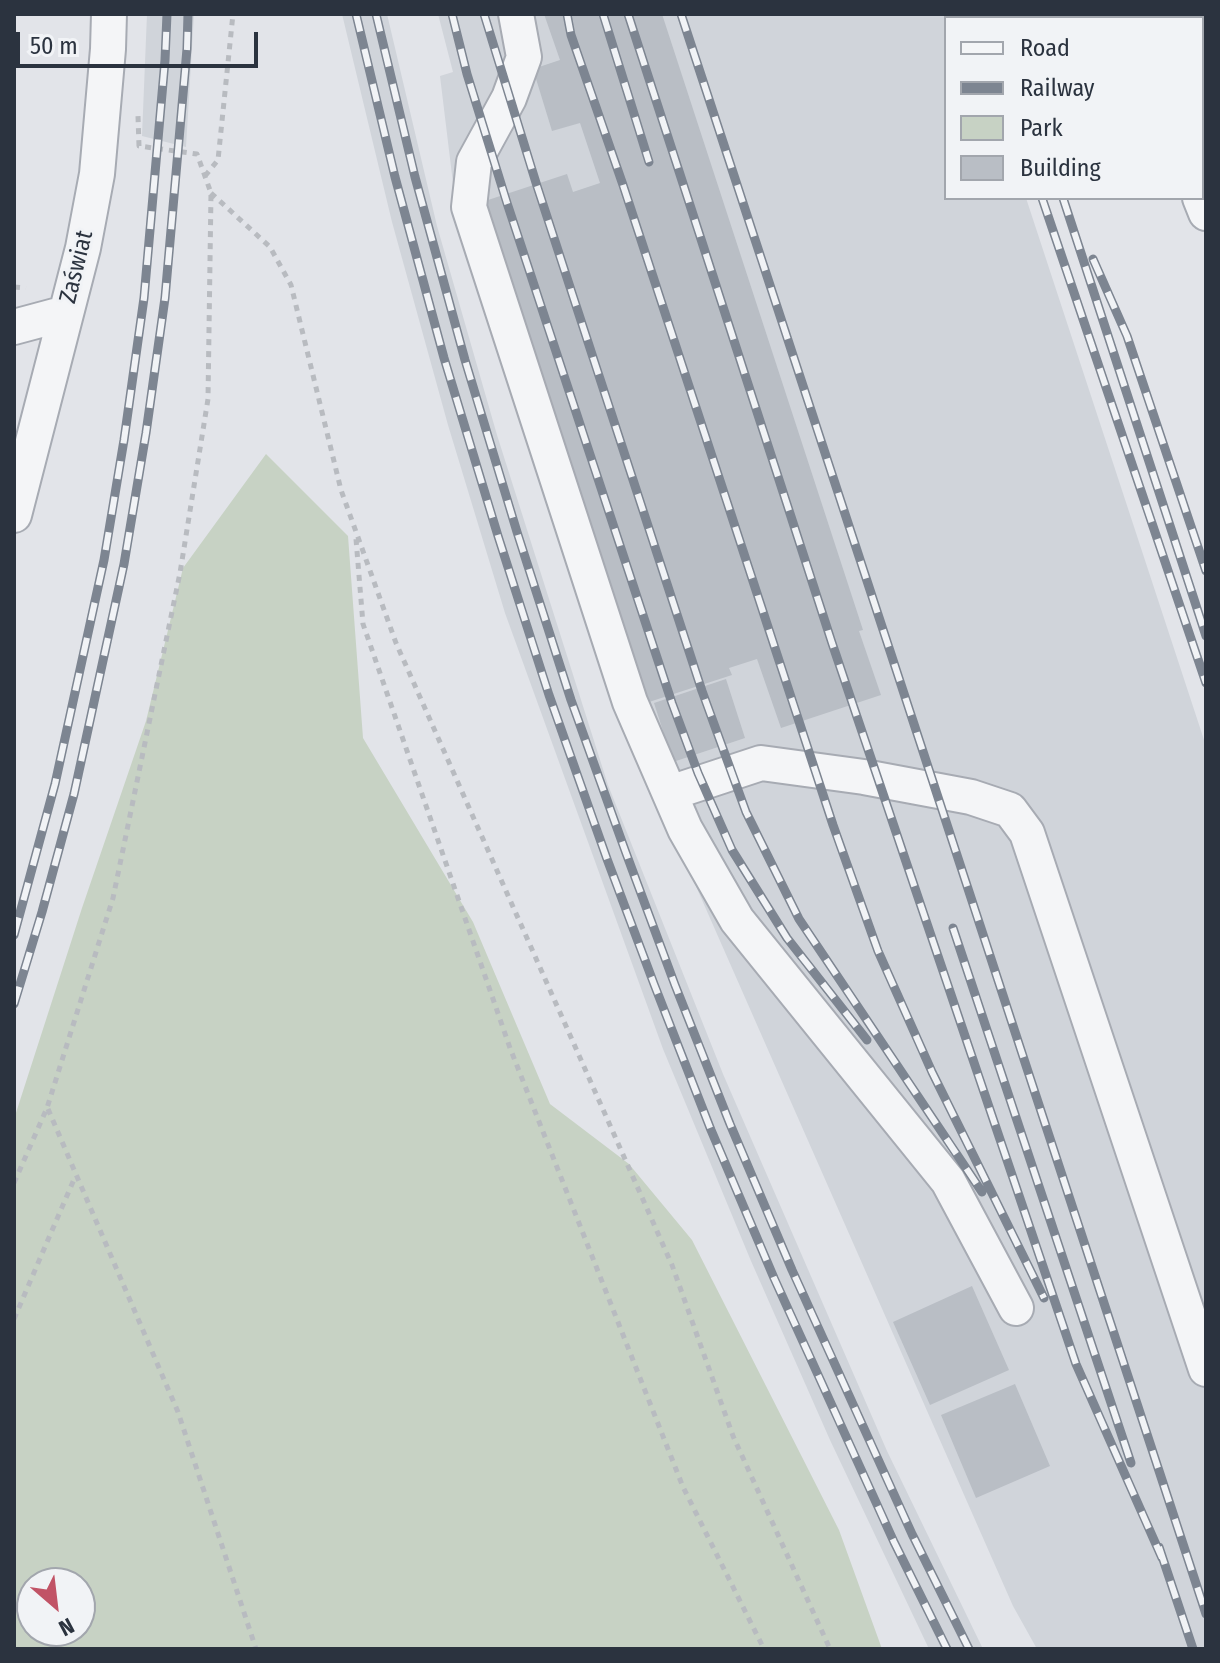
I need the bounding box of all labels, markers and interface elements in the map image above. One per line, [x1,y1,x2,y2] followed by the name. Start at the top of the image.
[20,16,262,66] scale bar
[944,16,1204,200] legend
[30,32,78,60] text: 50 m
[1020,34,1070,62] text: Road
[1020,74,1095,102] text: Railway
[1020,114,1063,142] text: Park
[1020,154,1101,182] text: Building
[54,228,100,306] street label: Zaświat
[16,1567,96,1647] north arrow
[54,1612,79,1642] text: N

